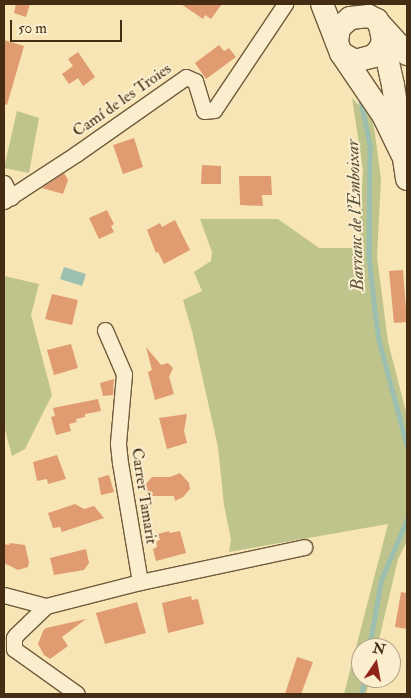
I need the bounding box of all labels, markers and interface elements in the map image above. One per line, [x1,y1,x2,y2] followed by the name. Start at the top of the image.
[12,10,125,42] scale bar
[18,19,47,38] text: 50 m
[69,59,175,141] street label: Camí de les Troies
[343,139,369,291] water label: Barranc de l'Emboixar
[127,447,161,545] street label: Carrer Tamarit
[351,638,401,688] north arrow
[371,639,387,658] text: N

